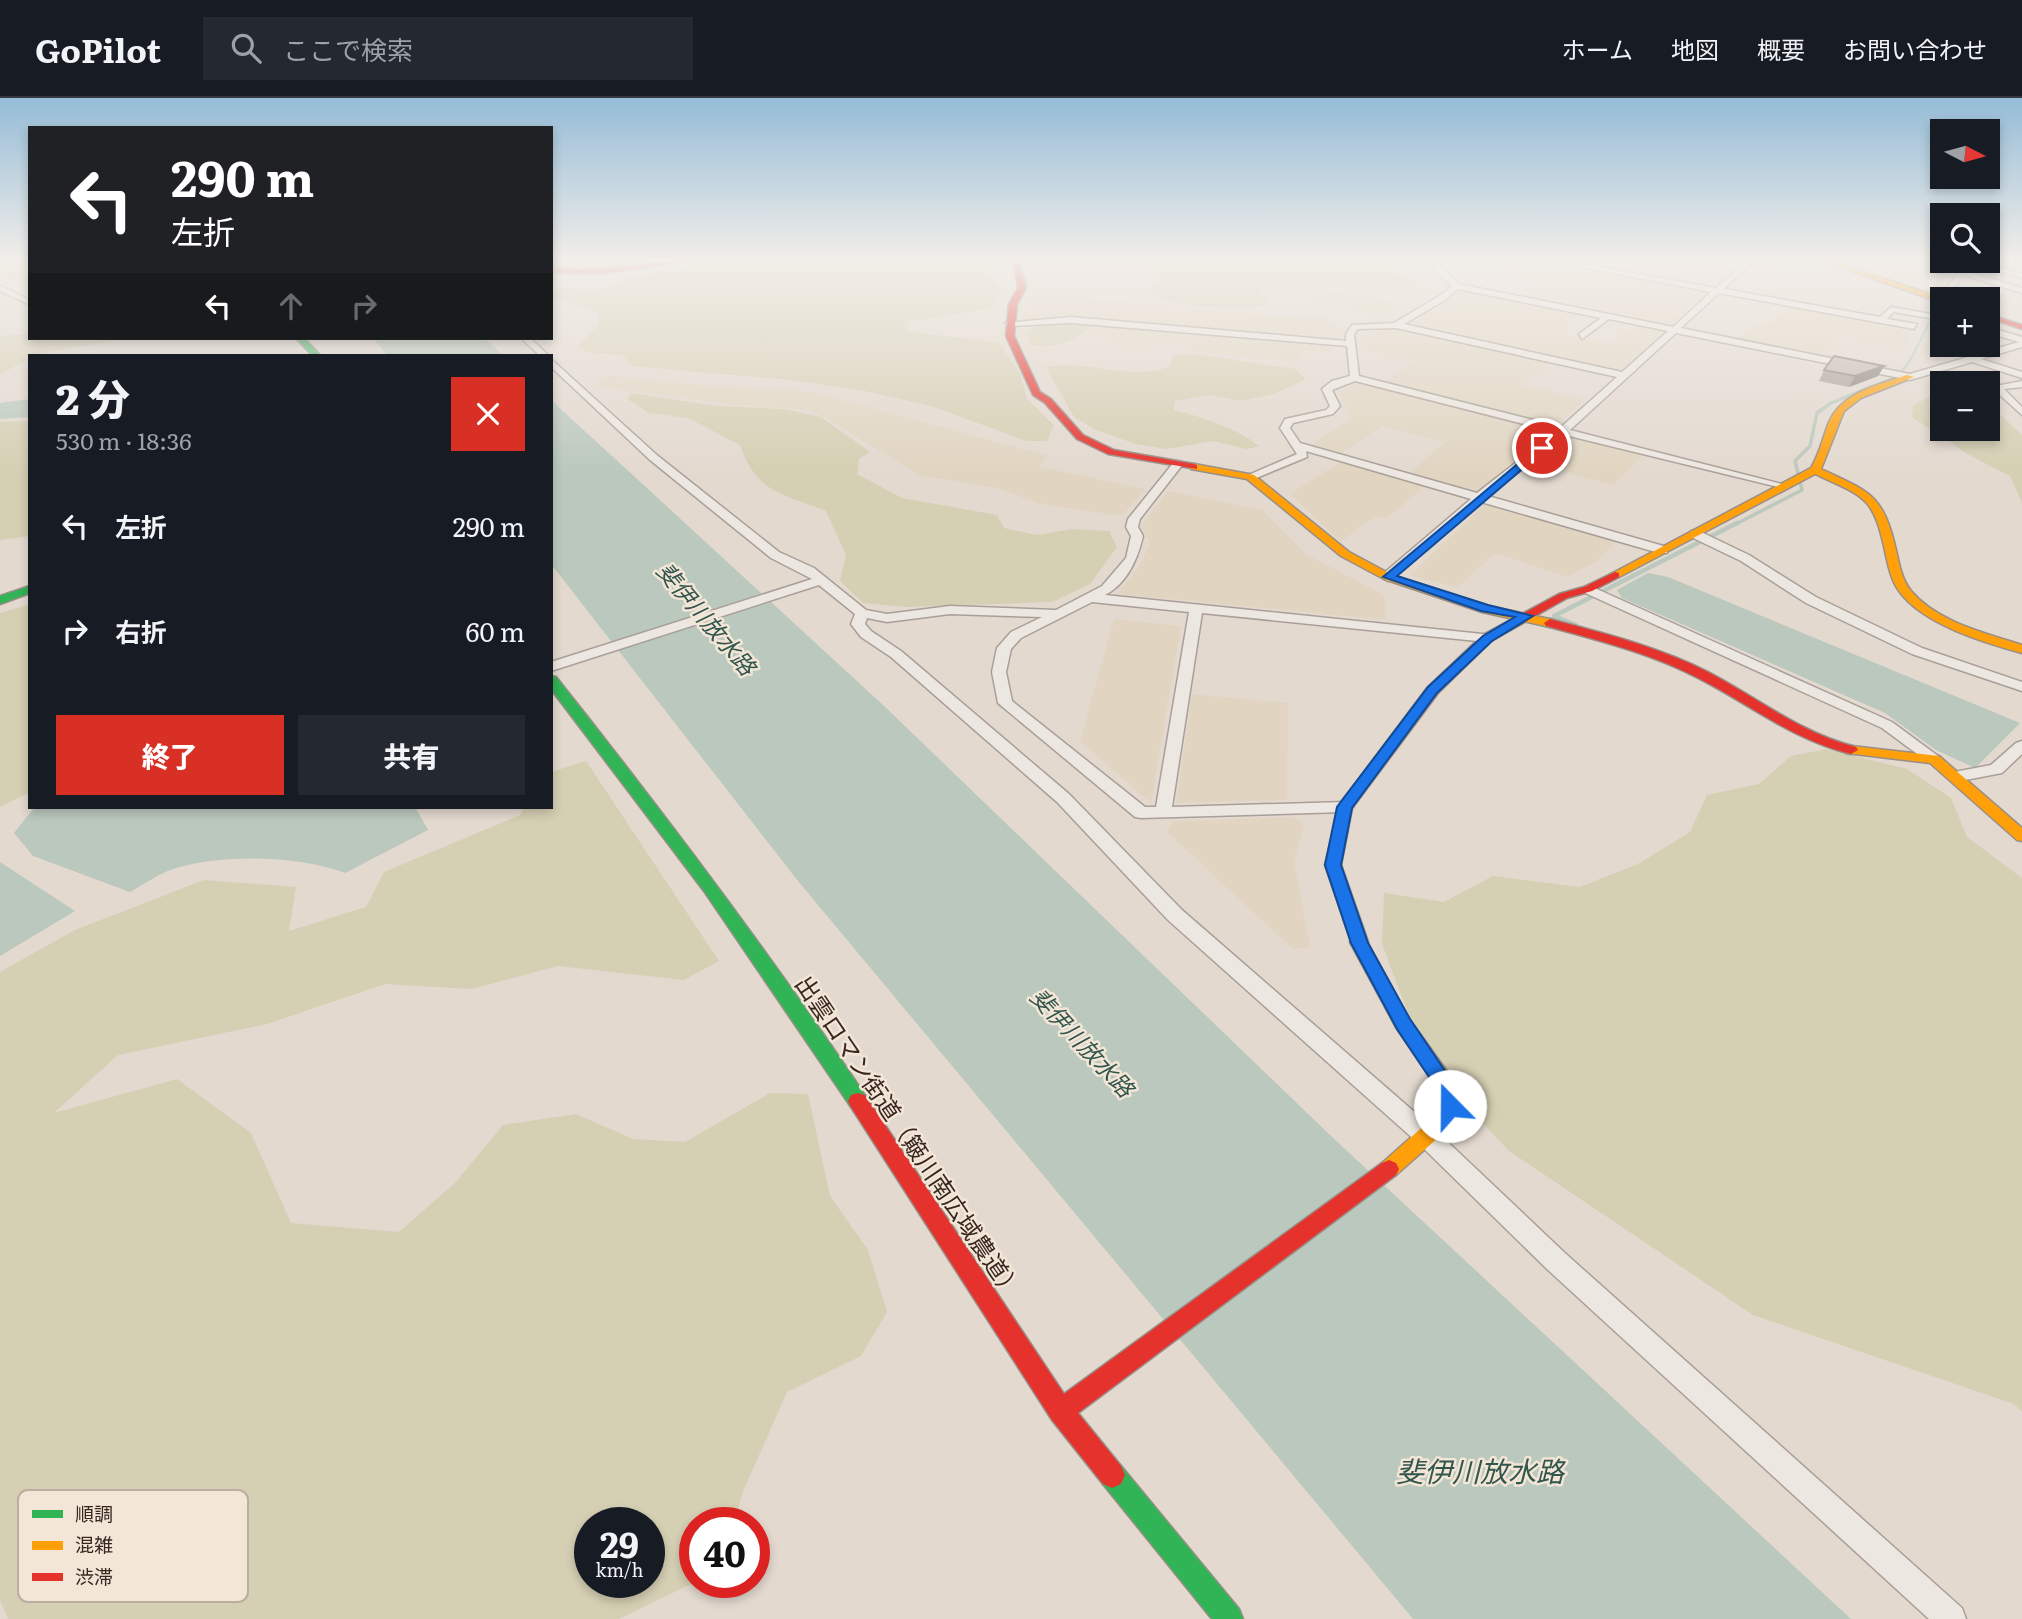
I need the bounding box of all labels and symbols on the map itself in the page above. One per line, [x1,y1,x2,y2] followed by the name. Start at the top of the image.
[1930,119,2000,189] north arrow
[1512,418,1572,478] pin
[650,554,766,683] water label: 斐伊川放水路
[788,968,1032,1306] street label: 出雲ロマン街道（簸川南広域農道）
[1024,980,1144,1105] water label: 斐伊川放水路
[1413,1069,1487,1143] position arrow
[1396,1449,1566,1491] water label: 斐伊川放水路
[18,1490,248,1602] legend
[75,1499,113,1527] text: 順調
[679,1507,770,1598] speed limit sign: 40
[75,1530,113,1558] text: 混雑
[75,1562,113,1590] text: 渋滞

